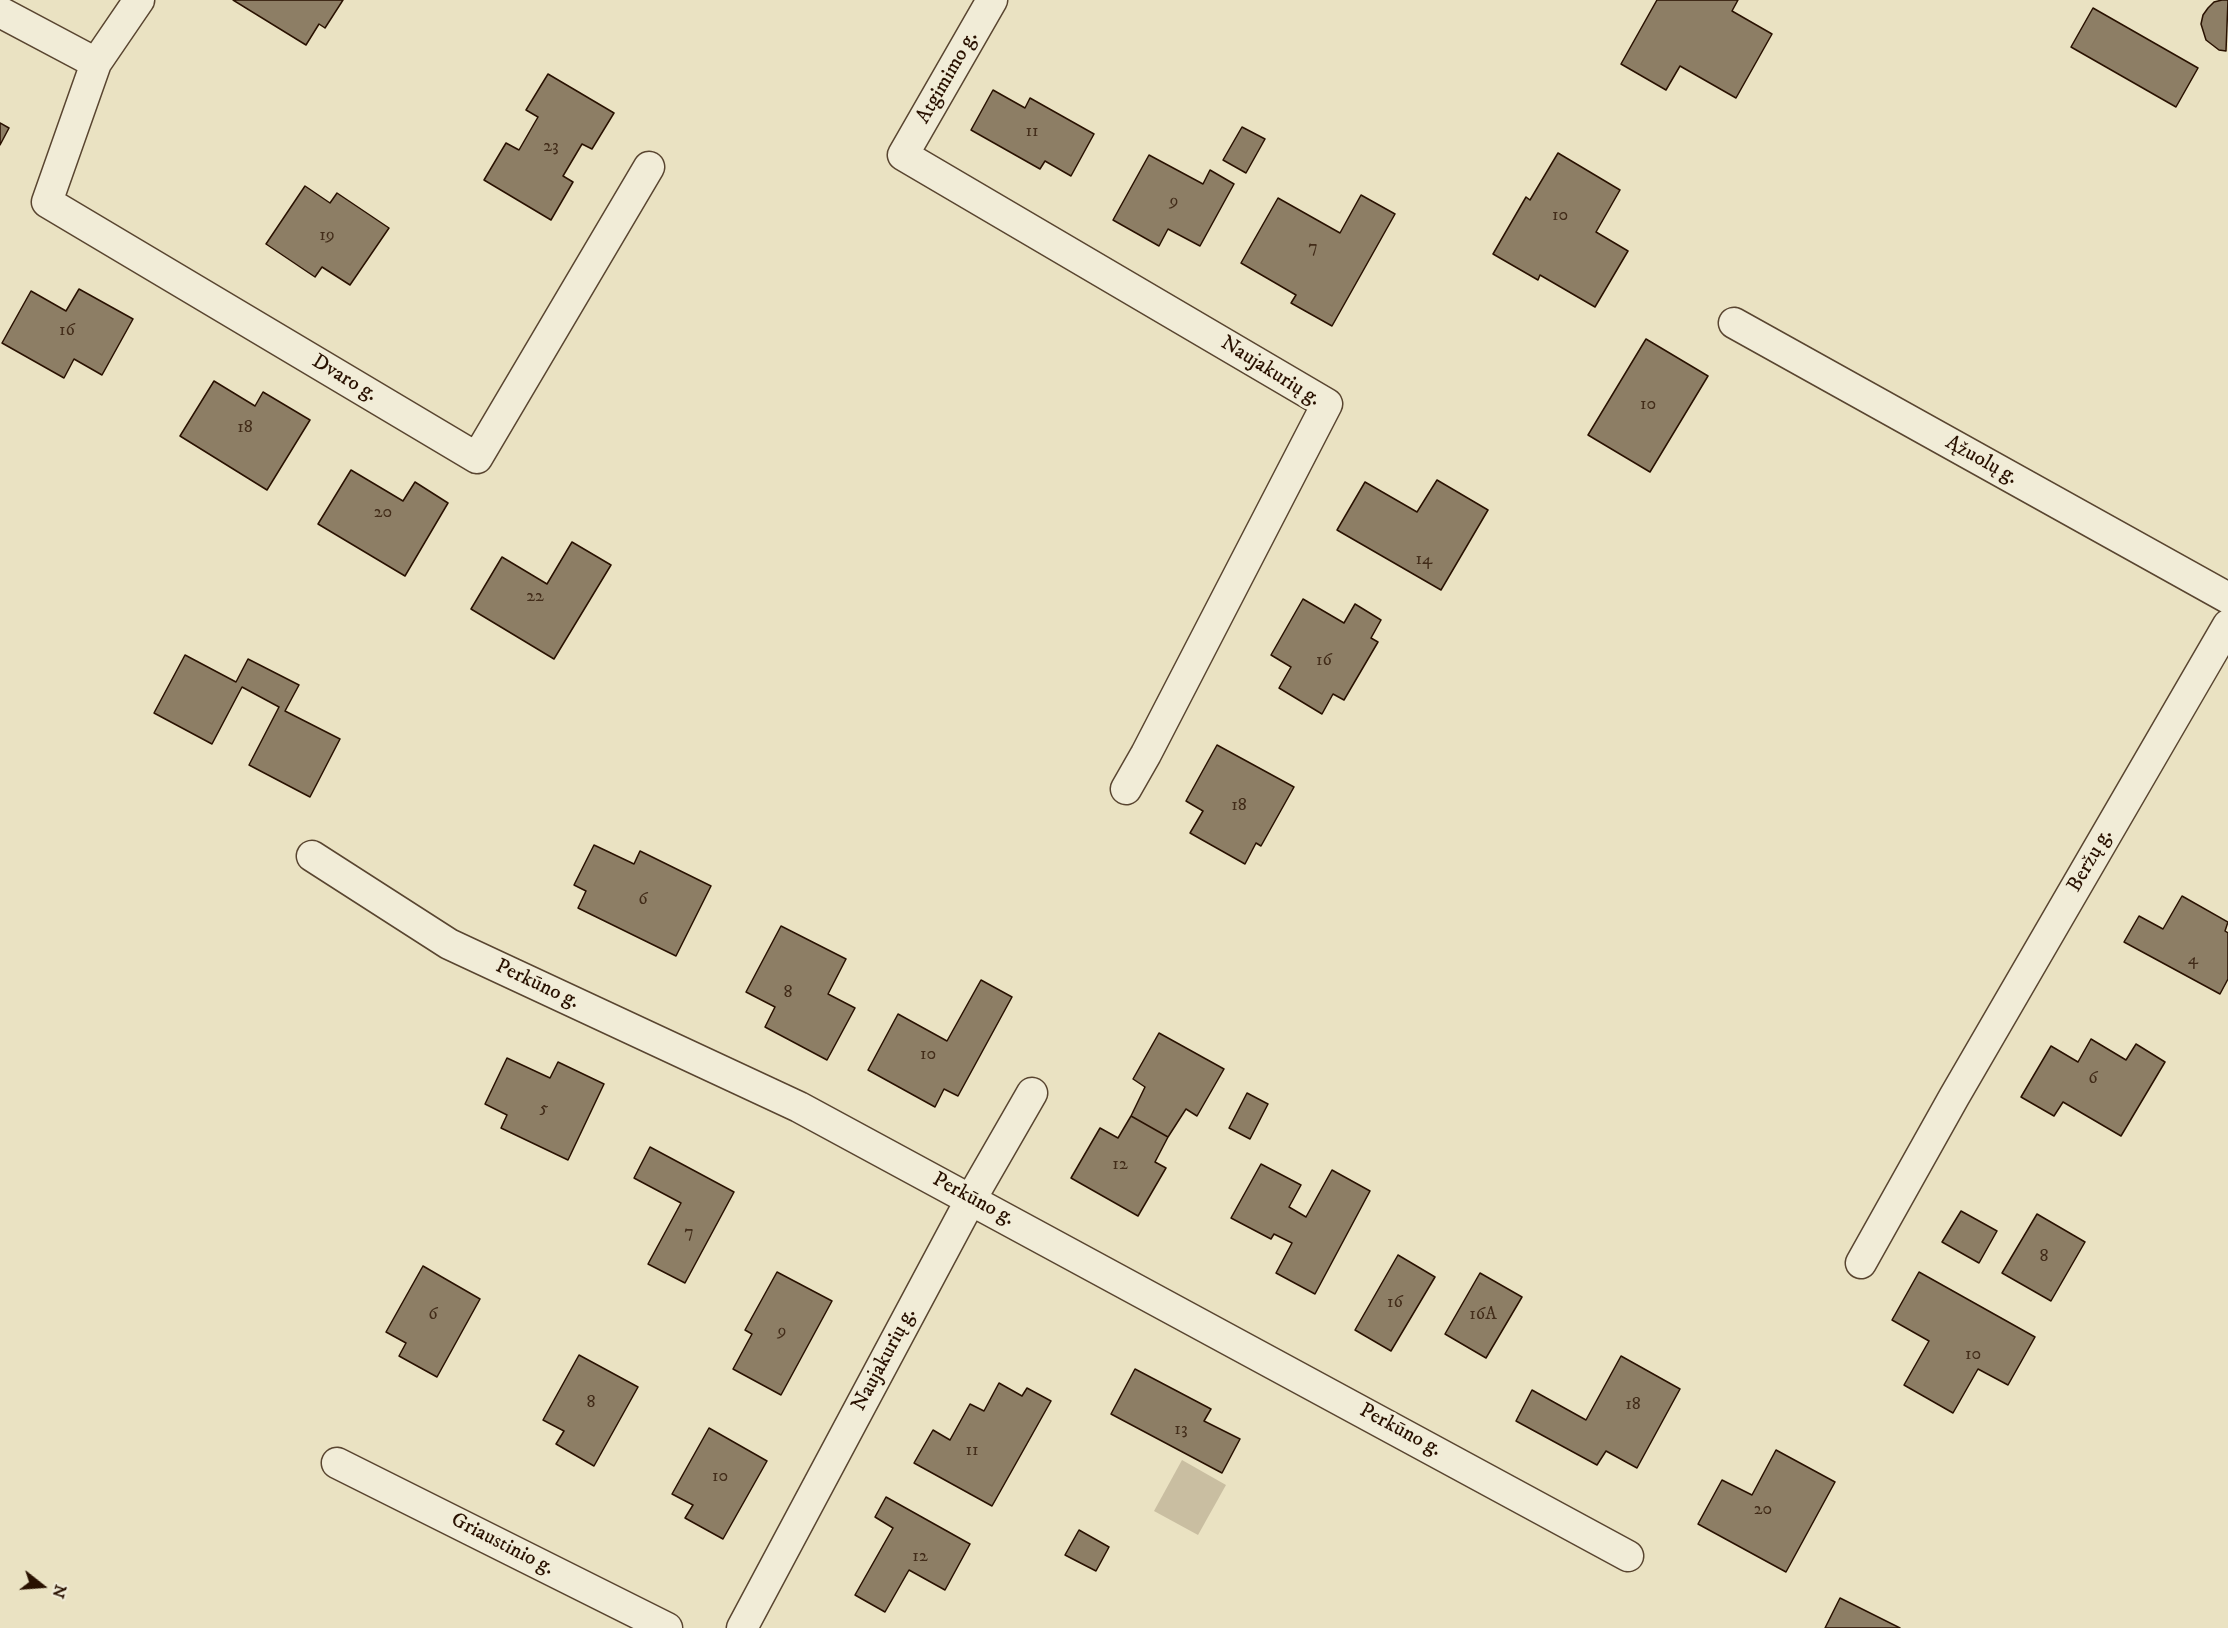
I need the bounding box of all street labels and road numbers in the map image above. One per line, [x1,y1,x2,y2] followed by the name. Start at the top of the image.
[911,27,985,129] street label: Atgimimo g.
[1215,331,1325,413] street label: Naujakurių g.
[307,350,381,408] street label: Dvaro g.
[1940,431,2022,491] street label: Ąžuolų g.
[2063,825,2119,897] street label: Beržų g.
[491,955,583,1015] street label: Perkūno g.
[928,1168,1018,1232] street label: Perkūno g.
[847,1304,923,1416] street label: Naujakurių g.
[1355,1399,1445,1463] street label: Perkūno g.
[446,1508,558,1582] street label: Griaustinio g.

